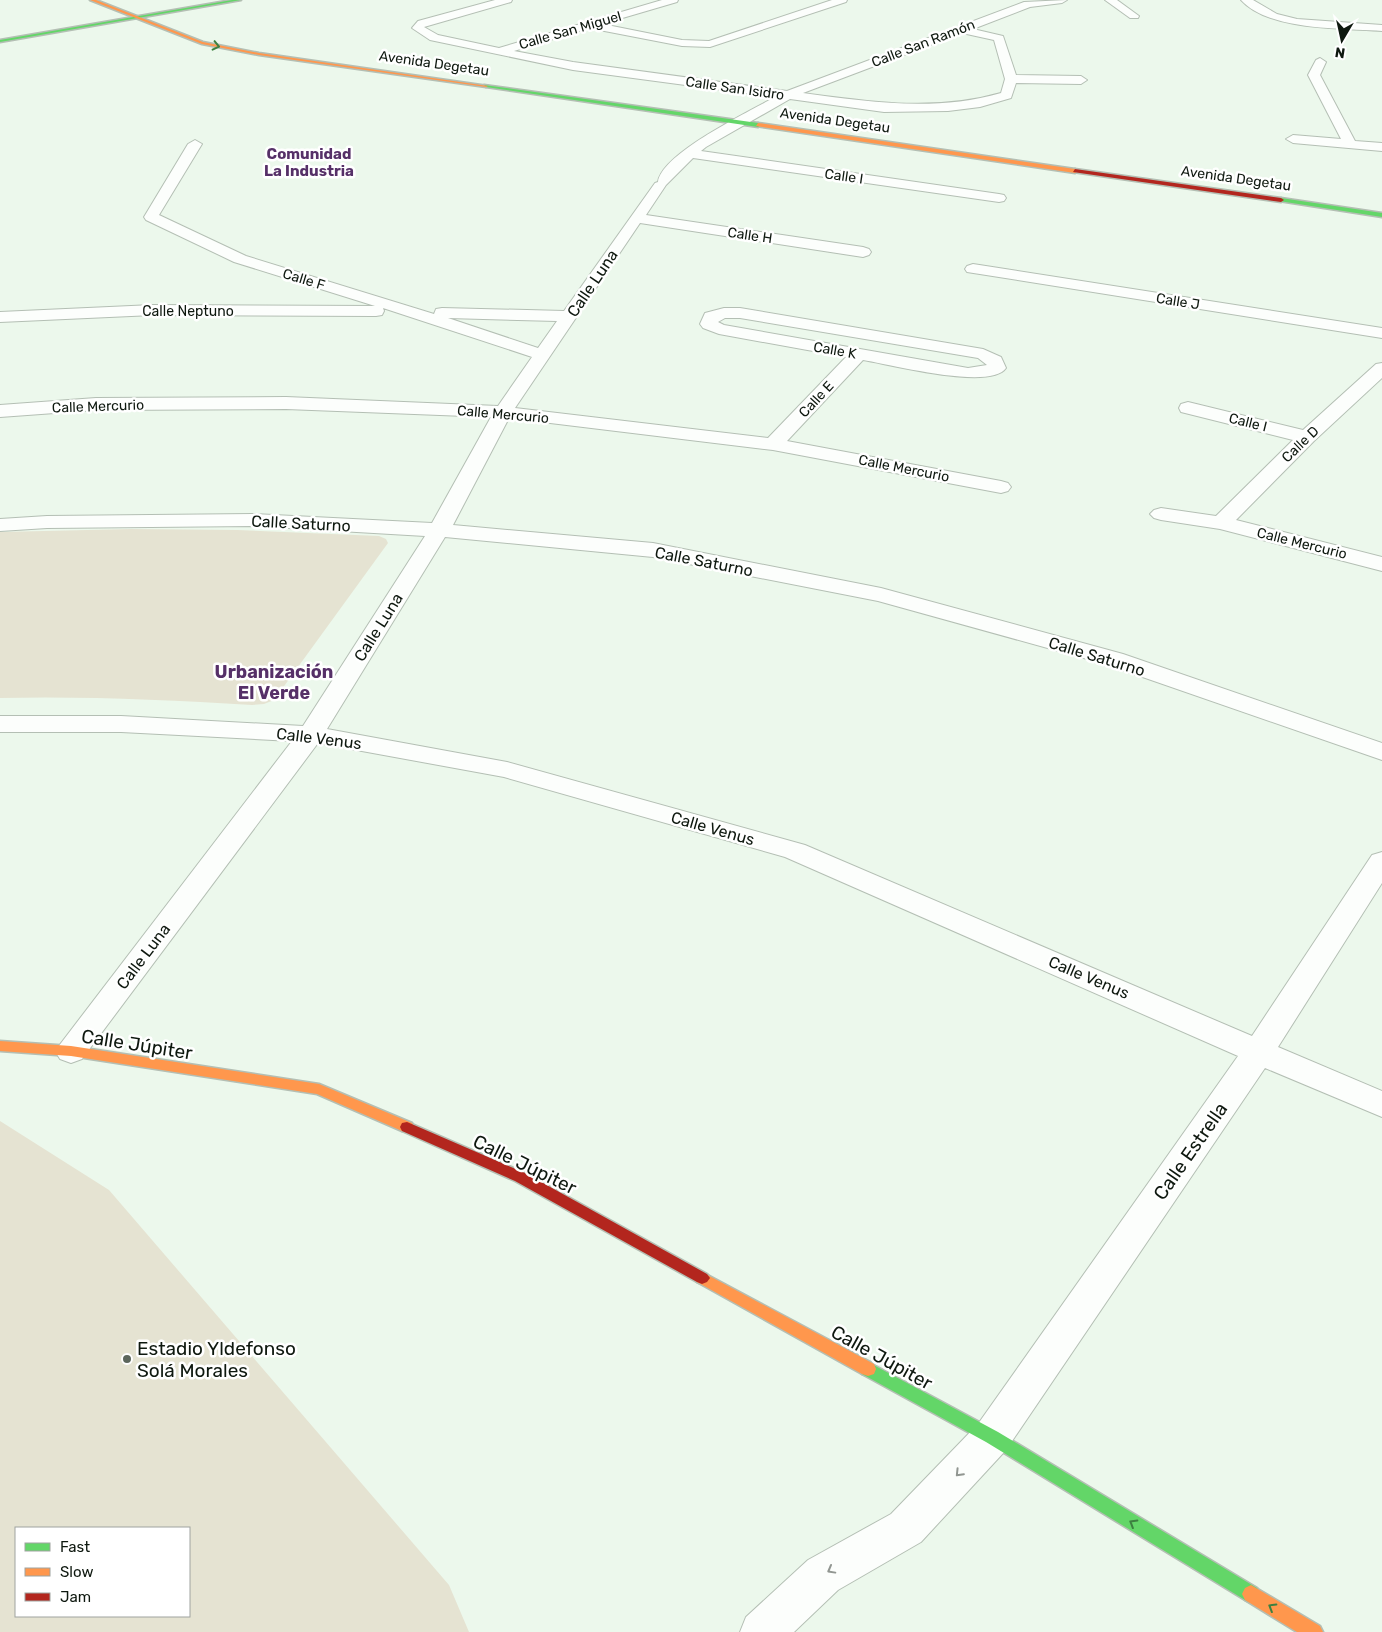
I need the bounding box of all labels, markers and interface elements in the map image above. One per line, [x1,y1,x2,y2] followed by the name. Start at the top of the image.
[517,8,623,53] street label: Calle San Miguel
[1317,15,1367,65] north arrow
[869,16,977,71] street label: Calle San Ramón
[212,40,221,51] one-way arrow
[1334,43,1346,62] text: N
[378,47,490,80] street label: Avenida Degetau
[685,73,785,104] street label: Calle San Isidro
[779,104,891,137] street label: Avenida Degetau
[264,145,354,180] district label: Comunidad La Industria
[1180,162,1292,195] street label: Avenida Degetau
[823,165,864,188] street label: Calle I
[726,224,773,247] street label: Calle H
[563,246,622,321] street label: Calle Luna
[281,265,327,294] street label: Calle F
[1155,290,1201,313] street label: Calle J
[142,303,234,320] street label: Calle Neptuno
[812,338,858,363] street label: Calle K
[795,378,837,421] street label: Calle E
[52,396,144,417] street label: Calle Mercurio
[456,402,550,427] street label: Calle Mercurio
[1227,410,1269,435] street label: Calle I
[1278,423,1322,466] street label: Calle D
[857,451,951,486] street label: Calle Mercurio
[251,511,351,536] street label: Calle Saturno
[1255,524,1349,563] street label: Calle Mercurio
[653,543,755,580] street label: Calle Saturno
[350,590,407,665] street label: Calle Luna
[1046,633,1147,680] street label: Calle Saturno
[215,661,333,704] district label: Urbanización El Verde
[275,724,363,753] street label: Calle Venus
[669,808,757,849] street label: Calle Venus
[113,920,174,993] street label: Calle Luna
[1046,952,1132,1003] street label: Calle Venus
[80,1024,195,1065] street label: Calle Júpiter
[1148,1098,1232,1204] street label: Calle Estrella
[469,1129,581,1200] street label: Calle Júpiter
[827,1320,937,1395] street label: Calle Júpiter
[137,1337,296,1382] place label: Estadio Yldefonso Solá Morales
[121,1353,133,1365] marker: Estadio Yldefonso Solá Morales
[956,1467,965,1476] one-way arrow
[1129,1519,1138,1529] one-way arrow
[15,1527,190,1617] legend
[60,1538,90,1556] text: Fast
[60,1563,93,1581] text: Slow
[828,1564,837,1574] one-way arrow
[60,1588,91,1606] text: Jam
[1268,1604,1277,1614] one-way arrow

